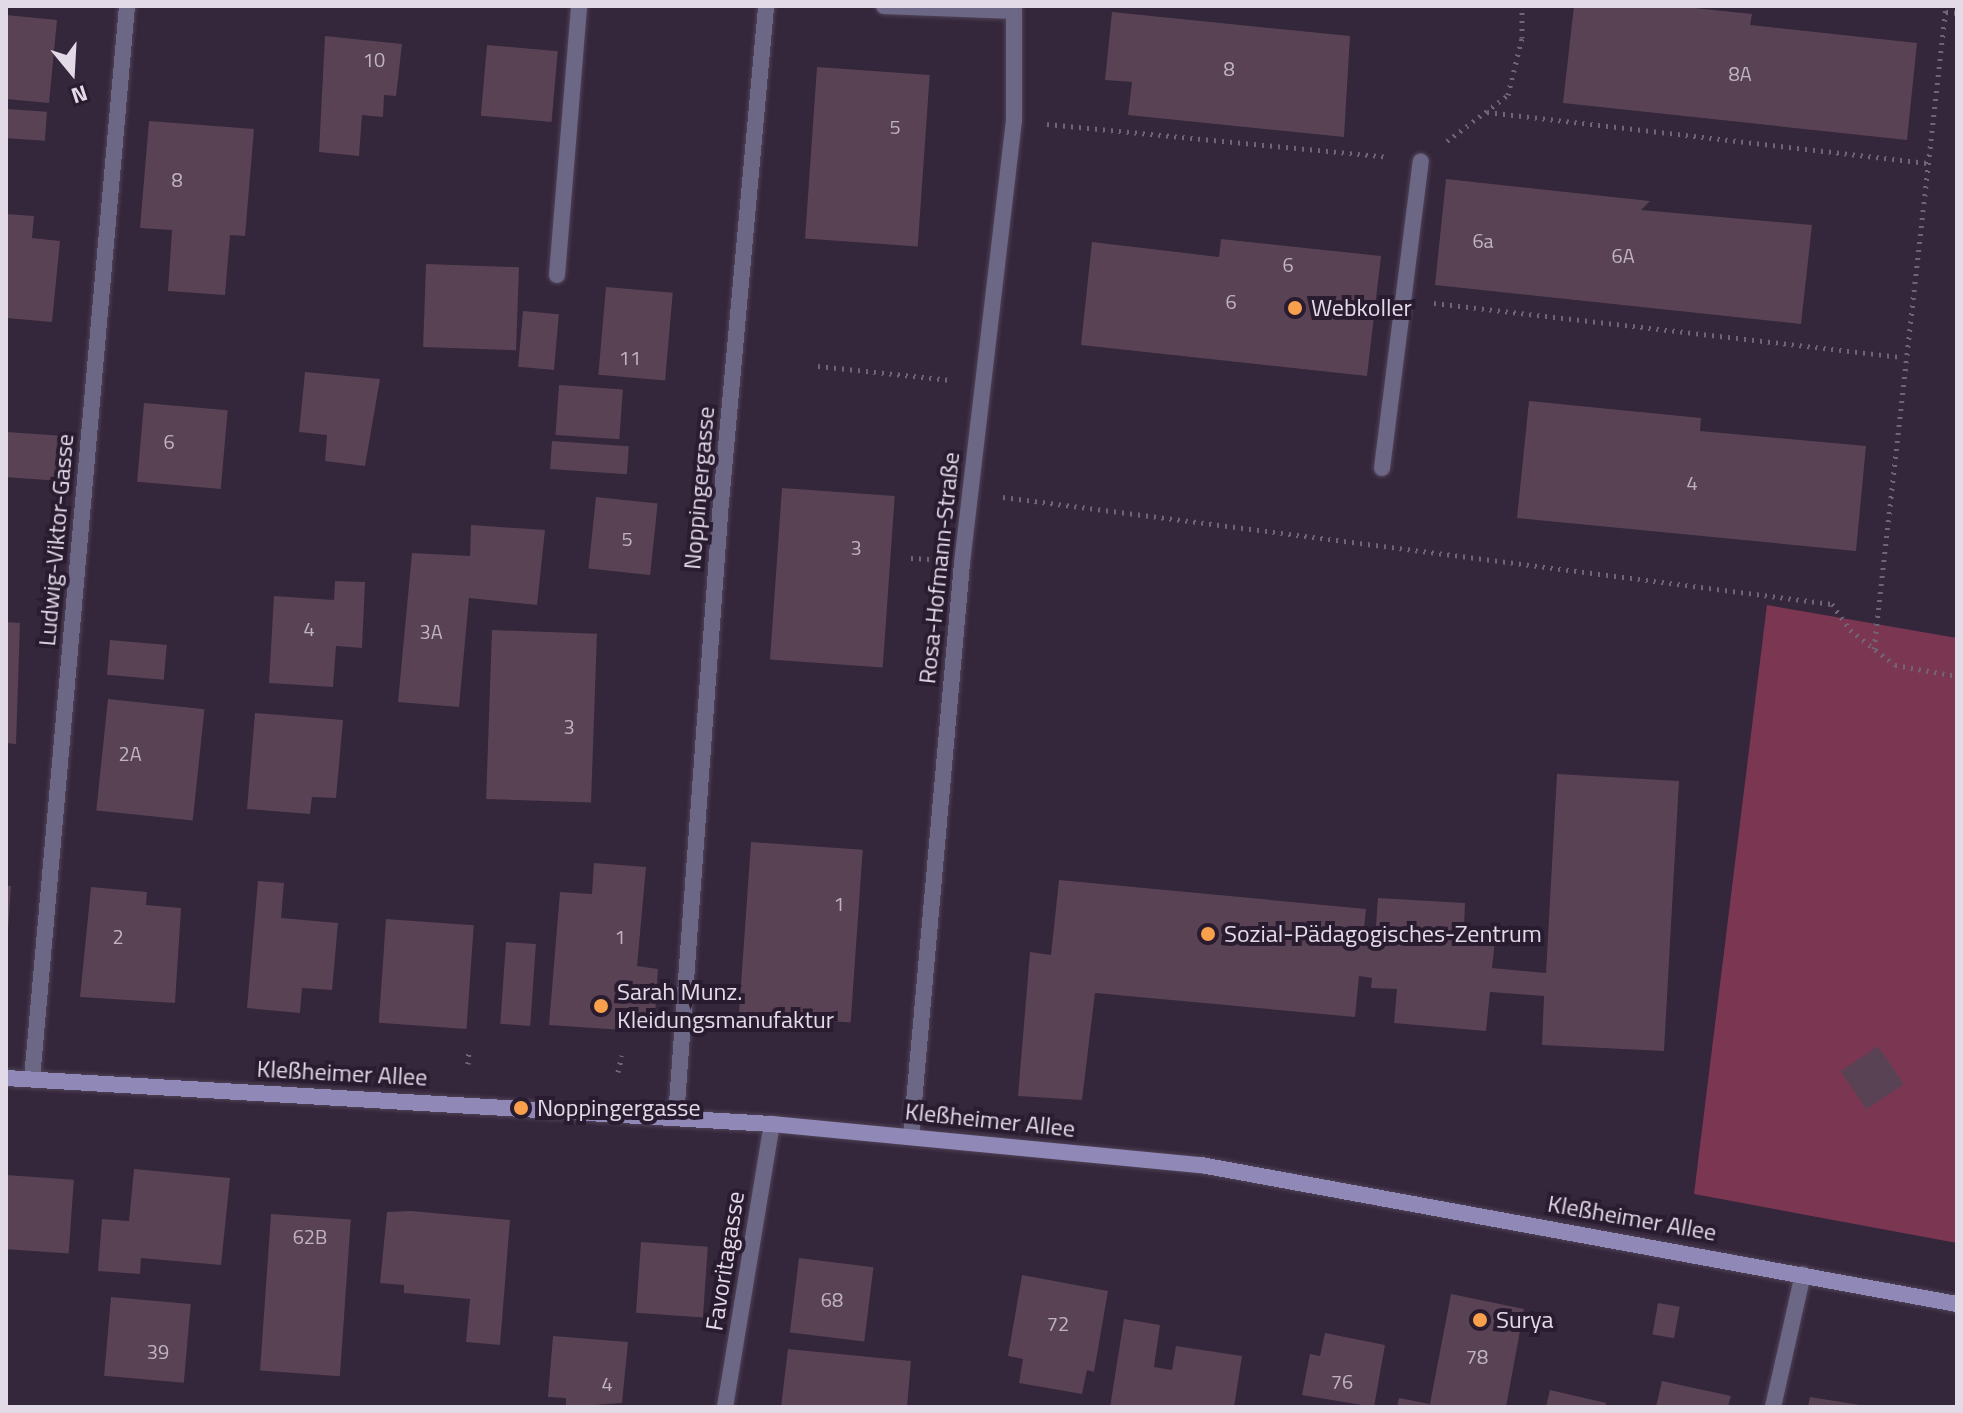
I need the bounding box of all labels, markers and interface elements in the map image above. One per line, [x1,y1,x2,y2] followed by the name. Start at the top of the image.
[32,32,112,112] north arrow
[363,47,385,71] house number: 10
[1223,56,1235,80] house number: 8
[1728,61,1752,85] house number: 8A
[67,76,92,113] text: N
[889,114,901,138] house number: 5
[171,167,183,191] house number: 8
[1472,228,1494,252] house number: 6a
[1611,243,1635,267] house number: 6A
[1282,252,1294,276] house number: 6
[1225,289,1237,313] house number: 6
[1311,294,1412,322] place label: Webkoller
[1286,299,1304,317] marker: Webkoller
[619,345,641,369] house number: 11
[678,405,720,571] street label: Noppingergasse
[163,429,175,453] house number: 6
[32,433,80,647] street label: Ludwig-Viktor-Gasse
[913,451,965,685] street label: Rosa-Hofmann-Straße
[1686,470,1698,494] house number: 4
[621,526,633,550] house number: 5
[850,535,862,559] house number: 3
[303,616,315,640] house number: 4
[419,619,443,643] house number: 3A
[563,714,575,738] house number: 3
[118,741,142,765] house number: 2A
[833,891,845,915] house number: 1
[1224,920,1542,948] place label: Sozial-Pädagogisches-Zentrum
[112,924,124,948] house number: 2
[614,924,626,948] house number: 1
[1199,925,1217,943] marker: Sozial-Pädagogisches-Zentrum
[617,978,834,1034] place label: Sarah Munz. Kleidungsmanufaktur
[592,997,610,1015] marker: Sarah Munz. Kleidungsmanufaktur
[256,1054,428,1092] street label: Kleßheimer Allee
[537,1094,701,1122] place label: Noppingergasse
[904,1097,1076,1143] street label: Kleßheimer Allee
[512,1099,530,1117] marker: Noppingergasse
[700,1189,750,1333] street label: Favoritagasse
[1545,1189,1719,1247] street label: Kleßheimer Allee
[293,1224,327,1248] house number: 62B
[821,1287,843,1311] house number: 68
[1496,1306,1553,1334] place label: Surya
[1047,1311,1069,1335] house number: 72
[1471,1311,1489,1329] marker: Surya
[147,1339,169,1363] house number: 39
[1466,1344,1488,1368] house number: 78
[1331,1369,1353,1393] house number: 76
[601,1371,613,1395] house number: 4

